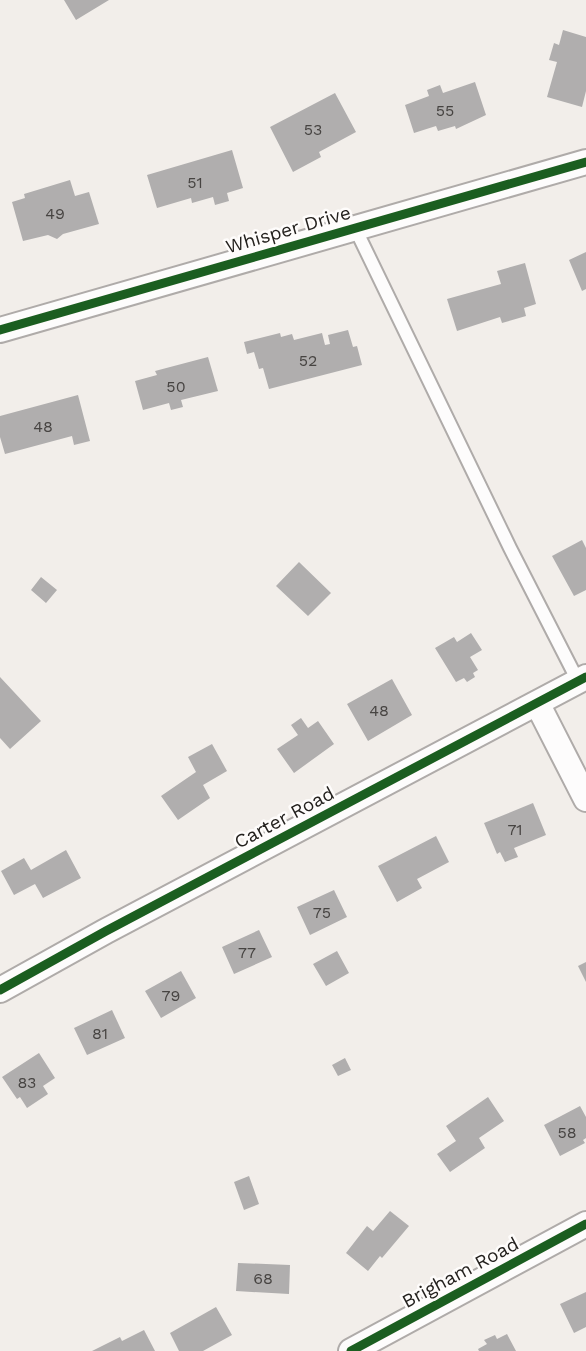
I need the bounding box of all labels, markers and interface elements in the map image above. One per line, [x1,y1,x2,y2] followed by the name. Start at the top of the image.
[436,101,454,120] house number: 55
[304,120,322,139] house number: 53
[187,173,203,192] house number: 51
[223,201,353,258] street label: Whisper Drive
[45,204,65,223] house number: 49
[299,351,317,370] house number: 52
[166,377,186,396] house number: 50
[33,417,53,436] house number: 48
[369,701,389,720] house number: 48
[230,781,338,853] street label: Carter Road
[507,820,523,839] house number: 71
[313,903,331,922] house number: 75
[238,943,256,962] house number: 77
[162,986,180,1005] house number: 79
[92,1024,108,1043] house number: 81
[18,1073,36,1092] house number: 83
[557,1123,577,1142] house number: 58
[398,1232,523,1313] street label: Brigham Road
[253,1269,273,1288] house number: 68

